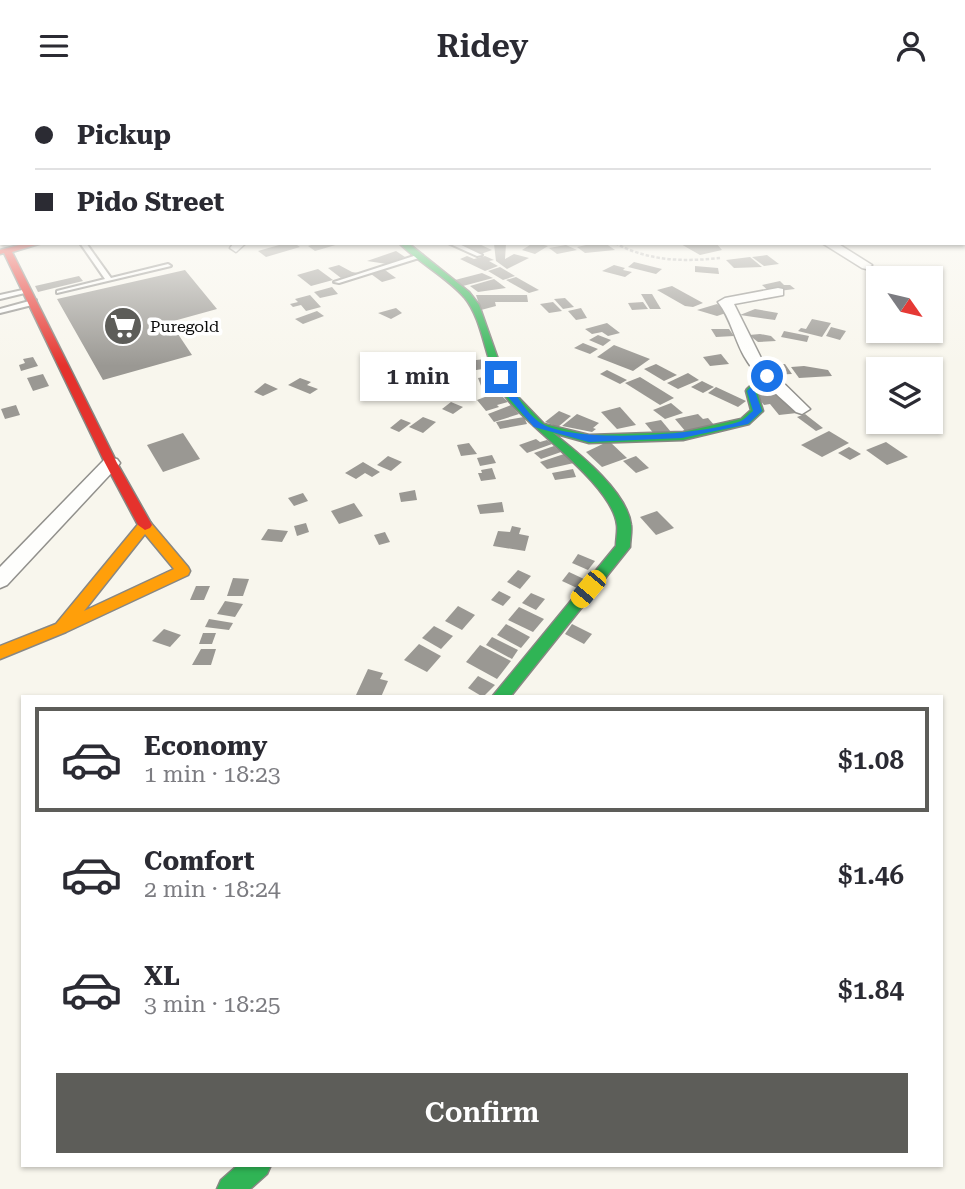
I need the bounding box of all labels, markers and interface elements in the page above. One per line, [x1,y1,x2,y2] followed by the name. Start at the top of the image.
[35,27,73,65] icon: menu
[437,27,528,65] text: Ridey
[892,27,930,65] icon: person
[77,120,171,150] text: Pickup
[77,187,224,217] text: Pido Street
[866,266,943,343] north arrow
[866,266,943,434] map controls
[102,305,144,347] supermarket icon: Puregold
[150,317,219,336] place label: Puregold
[361,353,476,401] callout: 1 min
[866,357,943,434] button: layers
[751,360,783,392] route start
[485,361,517,393] route end
[386,363,450,390] text: 1 min
[567,566,610,612] car
[60,728,123,791] icon: car
[144,731,267,761] text: Economy
[838,745,904,775] text: $1.08
[144,761,281,788] text: 1 min · 18:23
[60,843,123,906] icon: car
[144,846,254,876] text: Comfort
[838,860,904,890] text: $1.46
[144,876,281,903] text: 2 min · 18:24
[60,958,123,1021] icon: car
[144,961,180,991] text: XL
[838,975,904,1005] text: $1.84
[144,991,281,1018] text: 3 min · 18:25
[56,1073,908,1153] button: Confirm

